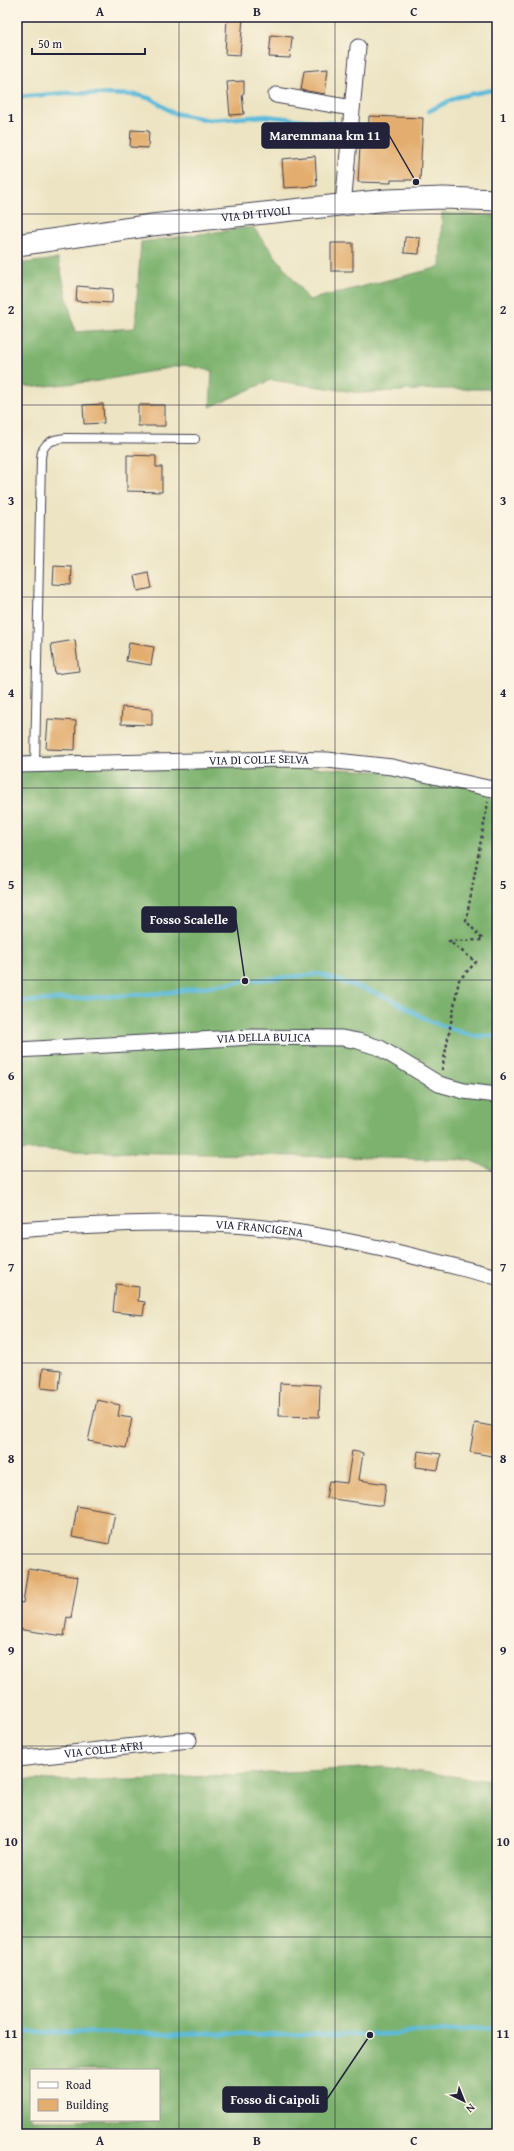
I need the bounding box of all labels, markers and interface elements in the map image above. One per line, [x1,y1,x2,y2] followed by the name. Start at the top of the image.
[96,2,105,21] text: A
[253,2,261,21] text: B
[410,2,418,21] text: C
[32,30,145,56] scale bar
[38,35,62,52] text: 50 m
[8,108,14,127] text: 1
[500,108,506,127] text: 1
[262,123,389,148] callout: Maremmana km 11
[269,126,381,145] text: Maremmana km 11
[220,201,292,226] street label: VIA DI TIVOLI
[8,300,15,319] text: 2
[500,300,507,319] text: 2
[8,491,14,510] text: 3
[500,491,506,510] text: 3
[8,683,15,702] text: 4
[500,683,507,702] text: 4
[209,750,310,769] street label: VIA DI COLLE SELVA
[8,875,15,894] text: 5
[500,875,507,894] text: 5
[142,907,236,932] callout: Fosso Scalelle
[150,910,228,929] text: Fosso Scalelle
[216,1028,312,1047] street label: VIA DELLA BULICA
[8,1066,15,1085] text: 6
[500,1066,507,1085] text: 6
[215,1215,305,1241] street label: VIA FRANCIGENA
[8,1258,15,1277] text: 7
[500,1258,507,1277] text: 7
[8,1449,15,1468] text: 8
[500,1449,507,1468] text: 8
[8,1641,15,1660] text: 9
[500,1641,507,1660] text: 9
[63,1736,144,1762] street label: VIA COLLE AFRI
[4,1832,18,1851] text: 10
[496,1832,510,1851] text: 10
[4,2024,18,2043] text: 11
[496,2024,510,2043] text: 11
[30,2069,160,2121] legend
[66,2076,92,2093] text: Road
[444,2081,484,2121] north arrow
[223,2087,327,2112] callout: Fosso di Caipoli
[231,2090,319,2109] text: Fosso di Caipoli
[66,2096,109,2113] text: Building
[462,2100,479,2117] text: N
[96,2131,105,2150] text: A
[253,2131,261,2150] text: B
[410,2131,418,2150] text: C

